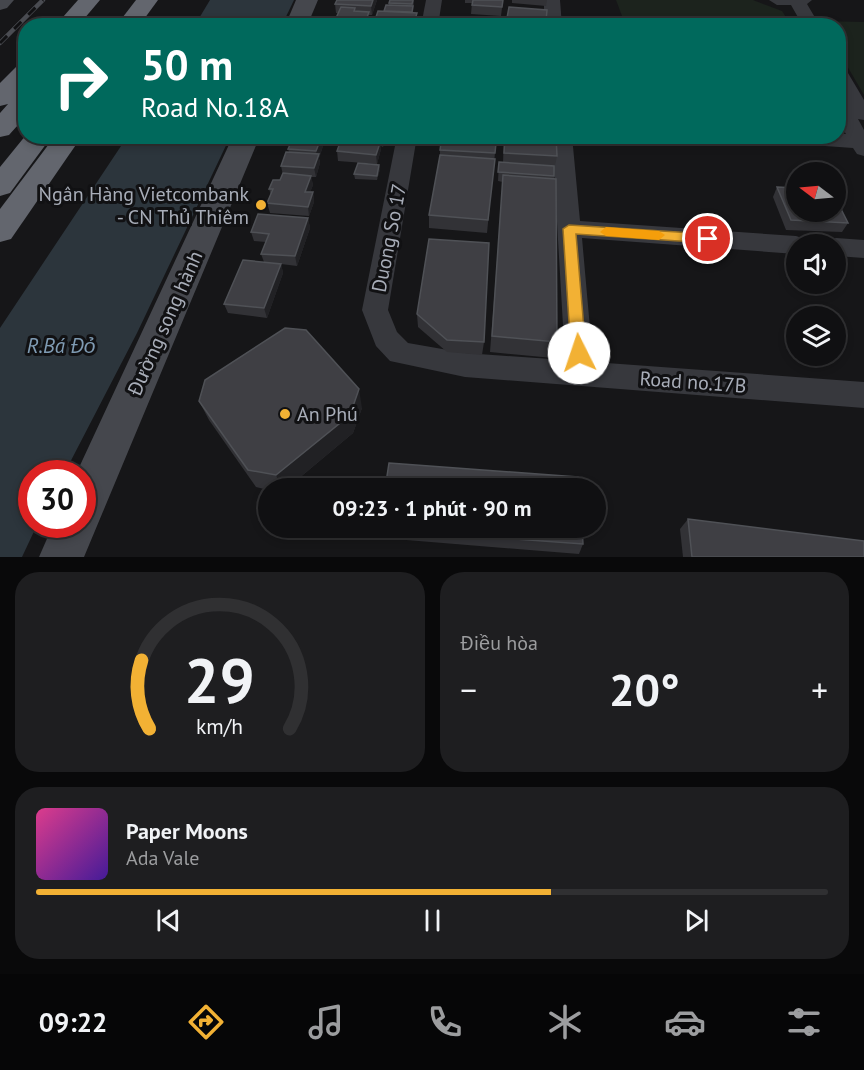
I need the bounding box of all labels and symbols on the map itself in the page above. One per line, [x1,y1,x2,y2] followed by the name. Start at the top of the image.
[786,162,846,222] north arrow
[39,181,249,230] place label: Ngân Hàng Vietcombank - CN Thủ Thiêm
[366,181,412,295] street label: Duong So 17
[254,198,268,212] marker: Ngân Hàng Vietcombank - CN Thủ Thiêm
[682,213,733,264] pin
[121,247,209,400] street label: Đường song hành
[547,321,611,385] position arrow
[27,332,96,359] water label: R.Bá Đỏ
[639,365,747,399] street label: Road no.17B
[297,401,358,427] place label: An Phú
[278,407,292,421] marker: An Phú
[18,460,96,538] speed limit sign: 30

